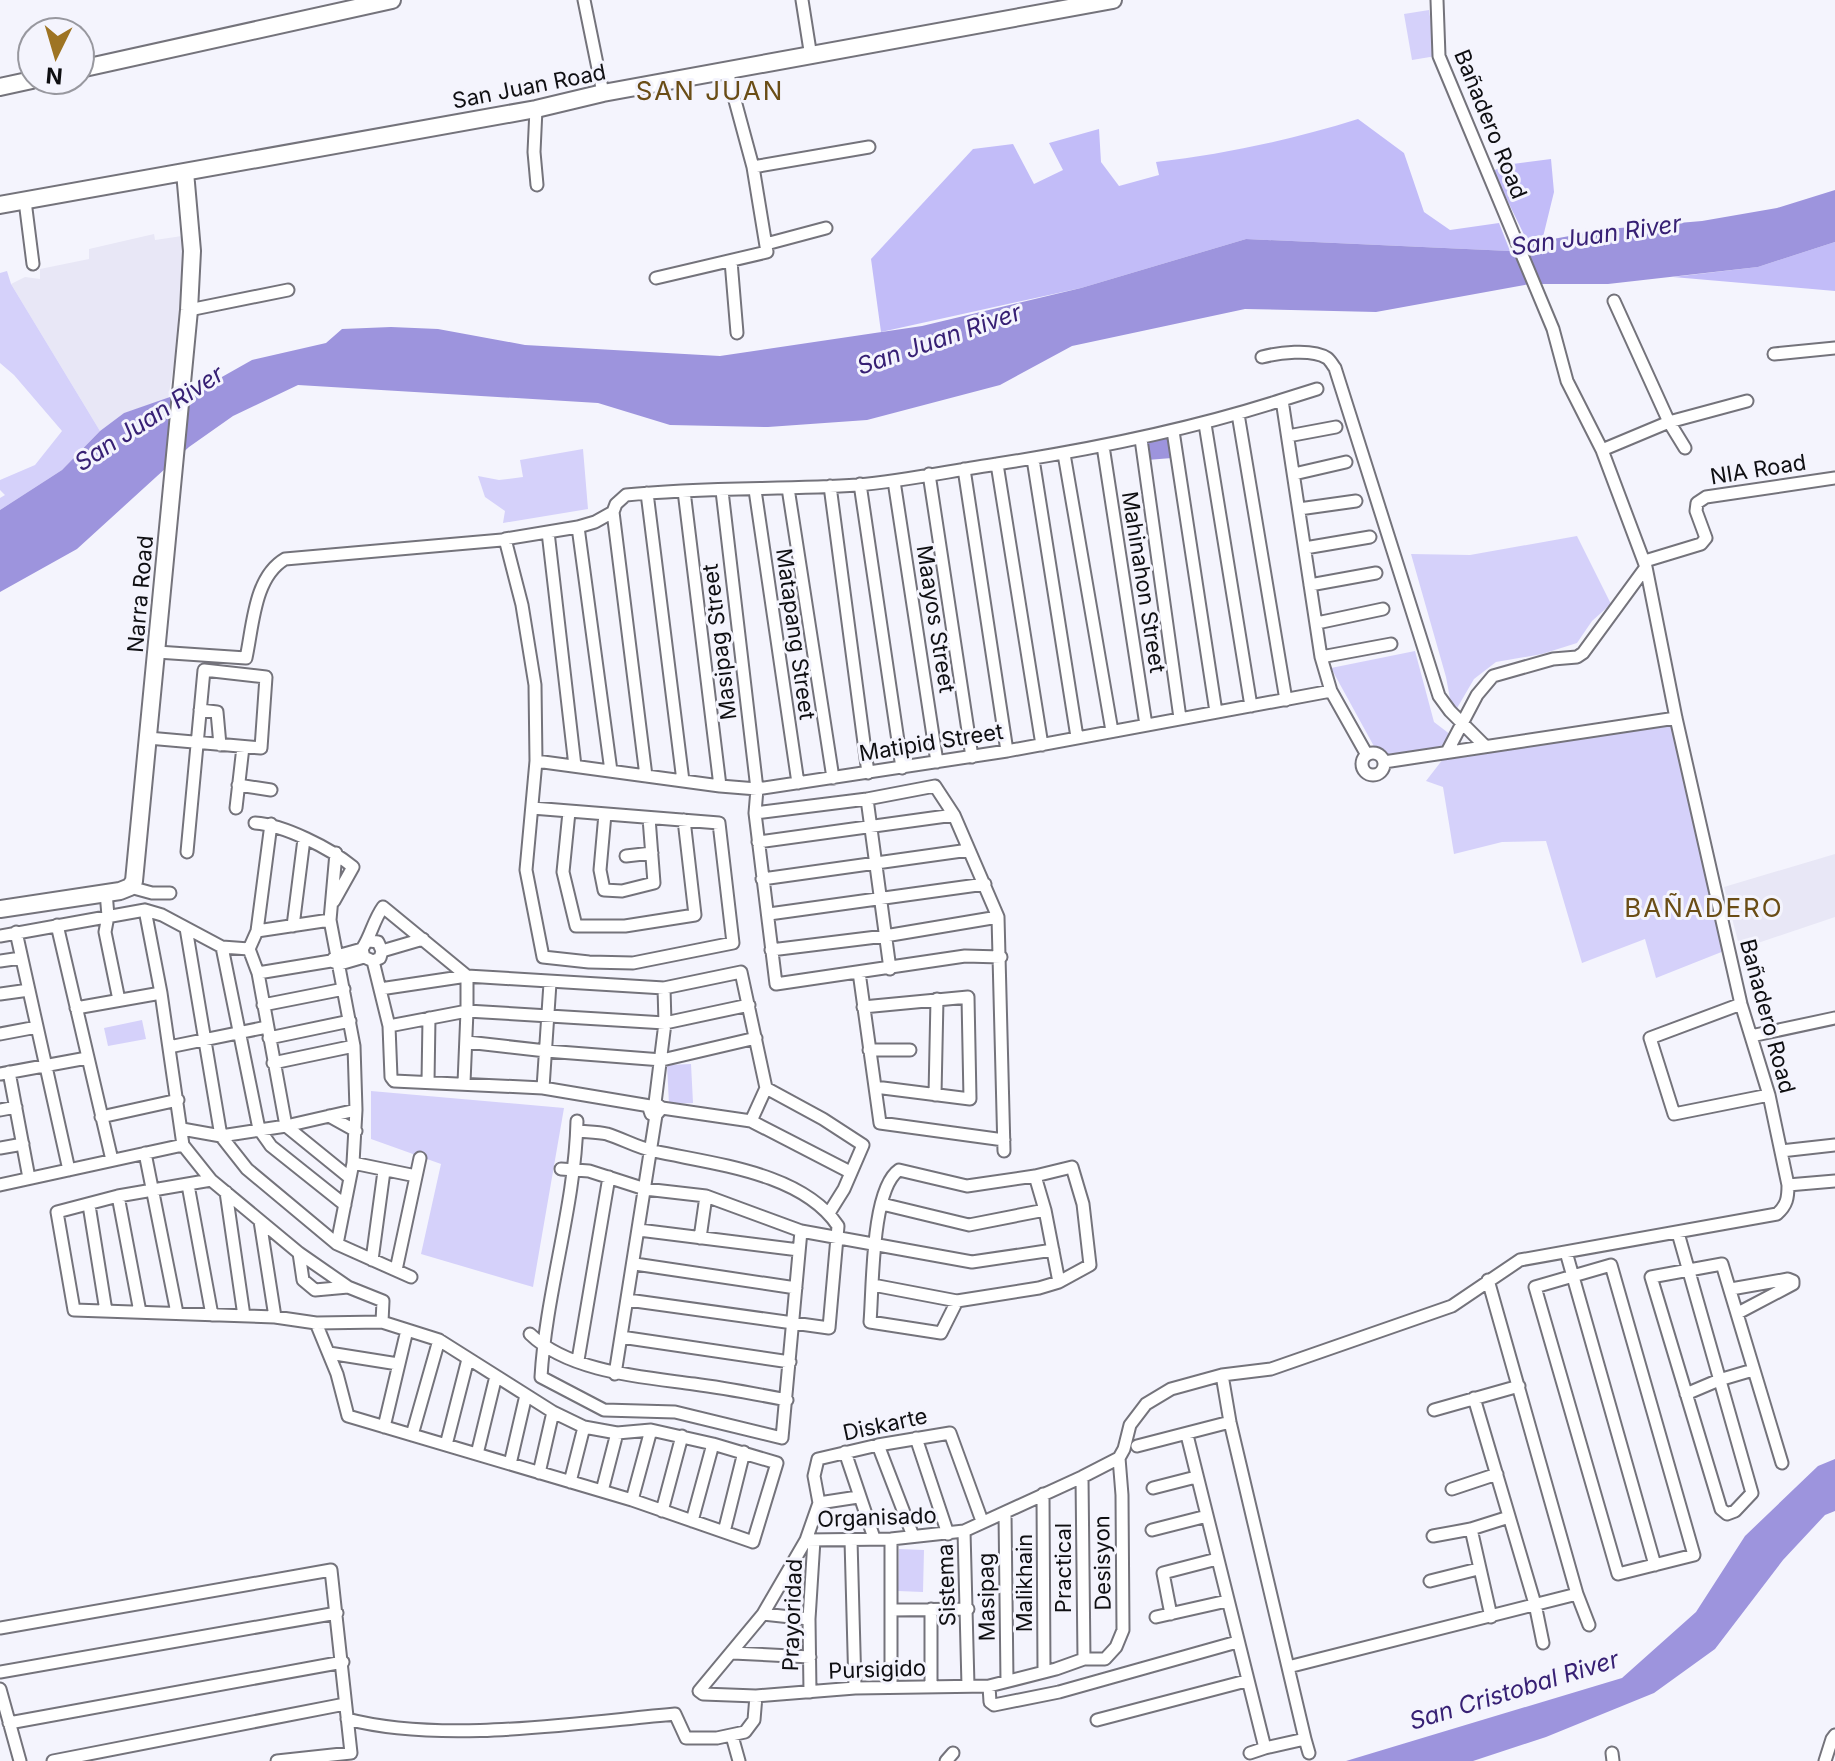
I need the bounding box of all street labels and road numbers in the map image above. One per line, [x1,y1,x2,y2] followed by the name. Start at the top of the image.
[1449,46,1533,202] street label: Bañadero Road
[450,58,608,114] street label: San Juan Road
[1708,449,1808,489] street label: NIA Road
[1117,489,1171,675] street label: Mahinahon Street
[122,534,158,654] street label: Narra Road
[911,543,961,695] street label: Maayos Street
[771,547,821,721] street label: Matapang Street
[697,563,741,721] street label: Masipag Street
[857,718,1005,766] street label: Matipid Street
[1735,936,1801,1096] street label: Bañadero Road
[840,1402,930,1446] street label: Diskarte
[817,1502,937,1532] street label: Organisado
[1088,1515,1116,1611] street label: Desisyon
[1050,1523,1076,1613] street label: Practical
[1011,1534,1037,1632] street label: Malikhain
[932,1543,960,1627] street label: Sistema
[972,1552,1000,1642] street label: Masipag
[777,1558,807,1672] street label: Prayoridad
[828,1654,926,1684] street label: Pursigido

